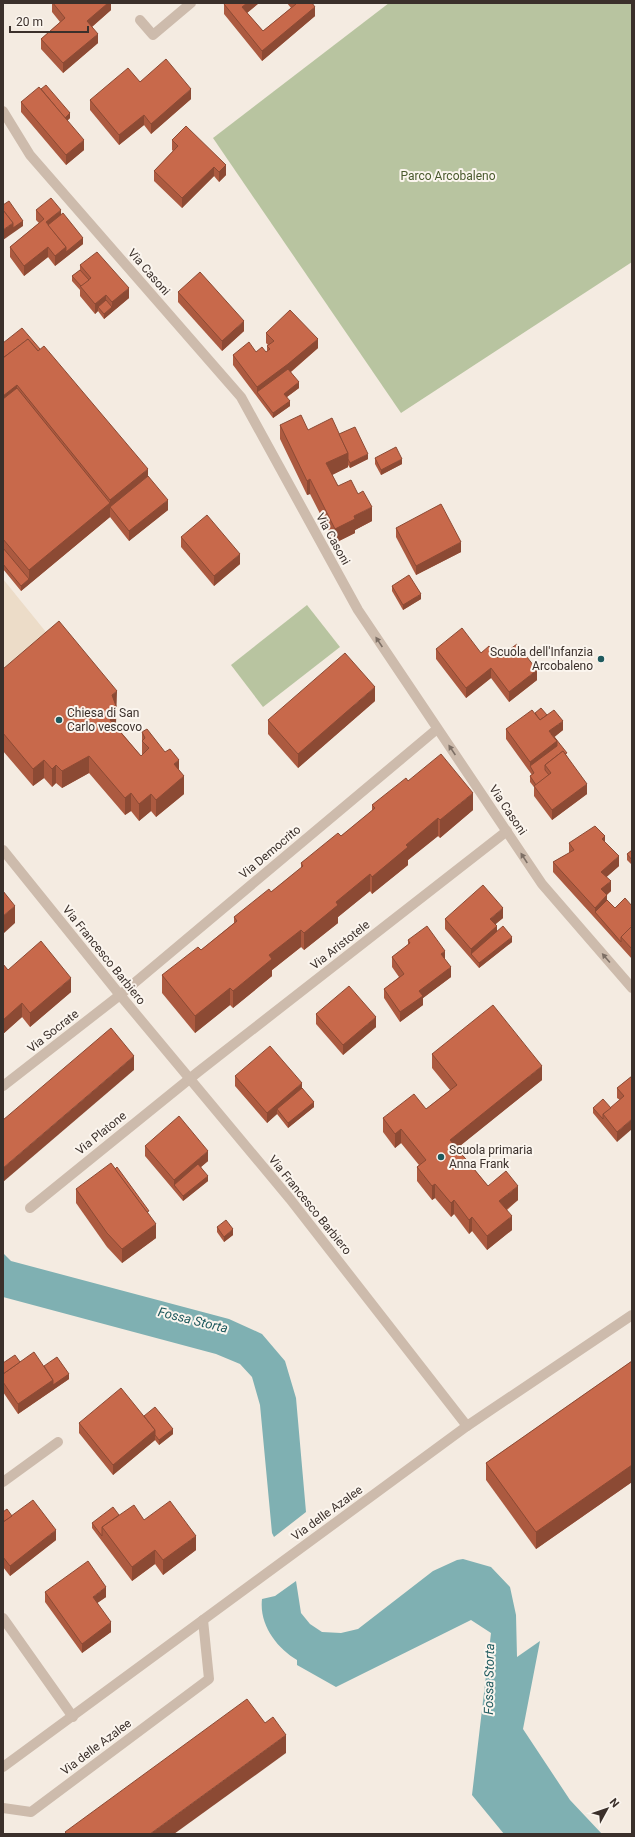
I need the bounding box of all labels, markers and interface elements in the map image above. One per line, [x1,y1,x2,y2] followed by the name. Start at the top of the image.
[10,8,88,34] scale bar
[16,15,43,29] text: 20 m
[400,169,496,183] park label: Parco Arcobaleno
[125,246,173,298] street label: Via Casoni
[313,511,353,567] street label: Via Casoni
[375,637,383,647] one-way arrow
[490,645,593,673] place label: Scuola dell'Infanzia Arcobaleno
[596,654,606,664] marker: Scuola dell'Infanzia Arcobaleno
[67,706,142,734] place label: Chiesa di San Carlo vescovo
[54,715,64,725] marker: Chiesa di San Carlo vescovo
[448,745,456,755] one-way arrow
[486,782,530,838] street label: Via Casoni
[237,822,304,882] street label: Via Democrito
[521,852,528,864] one-way arrow
[60,903,148,1007] street label: Via Francesco Barbiero
[308,918,372,972] street label: Via Aristotele
[602,953,611,964] one-way arrow
[25,1007,81,1055] street label: Via Socrate
[73,1108,129,1158] street label: Via Platone
[449,1143,533,1171] place label: Scuola primaria Anna Frank
[436,1152,446,1162] marker: Scuola primaria Anna Frank
[266,1153,354,1257] street label: Via Francesco Barbiero
[157,1304,230,1336] water label: Fossa Storta
[289,1483,365,1543] street label: Via delle Azalee
[481,1643,497,1715] water label: Fossa Storta
[58,1716,134,1778] street label: Via delle Azalee
[587,1789,627,1829] north arrow
[607,1796,622,1810] text: N

